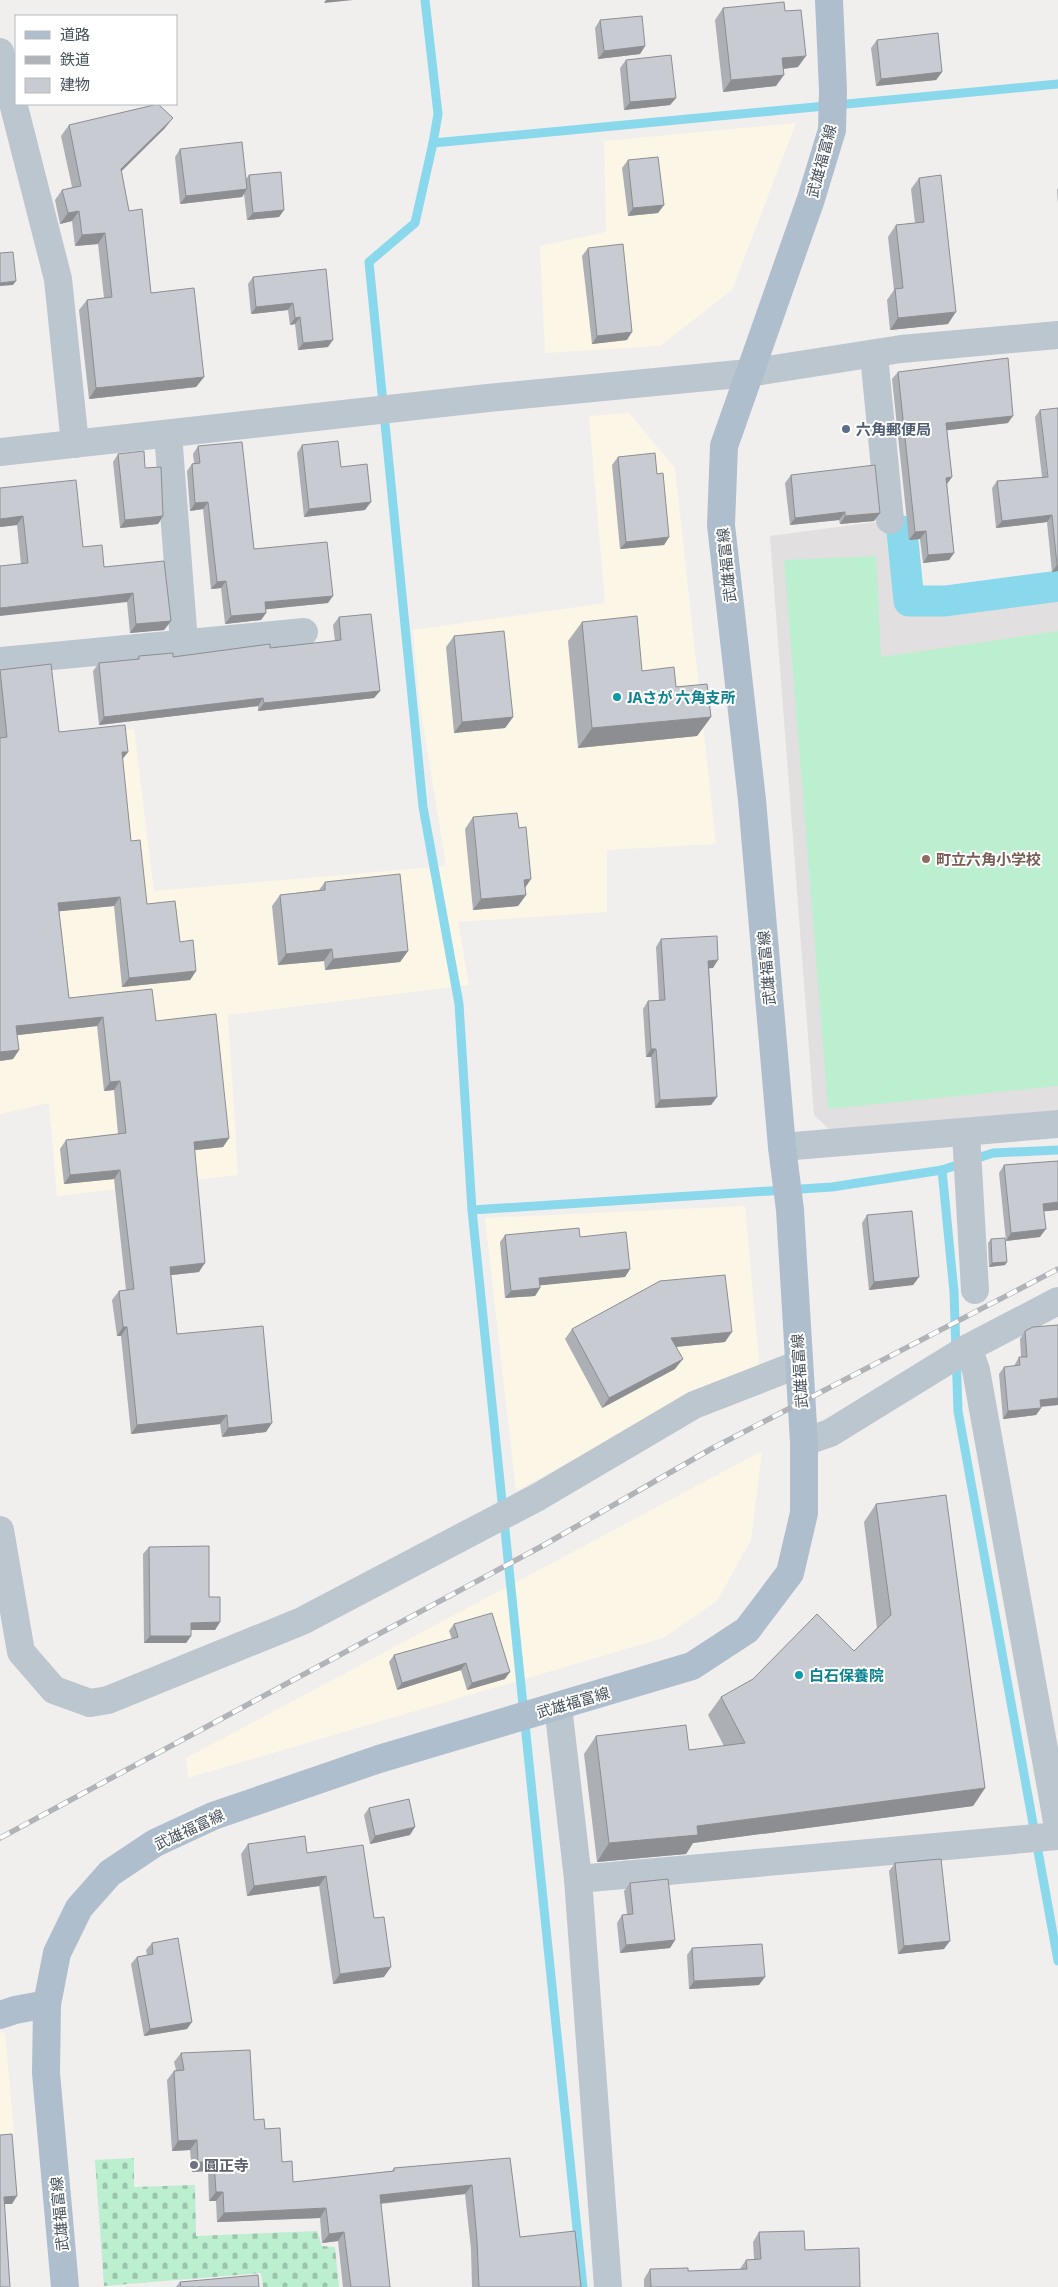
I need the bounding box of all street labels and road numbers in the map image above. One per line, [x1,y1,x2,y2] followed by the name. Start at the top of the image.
[803,122,839,200] street label: 武雄福富線
[713,527,739,603] street label: 武雄福富線
[754,930,778,1006] street label: 武雄福富線
[787,1333,811,1409] street label: 武雄福富線
[534,1683,612,1721] street label: 武雄福富線
[151,1805,227,1853] street label: 武雄福富線
[47,2176,71,2252] street label: 武雄福富線

